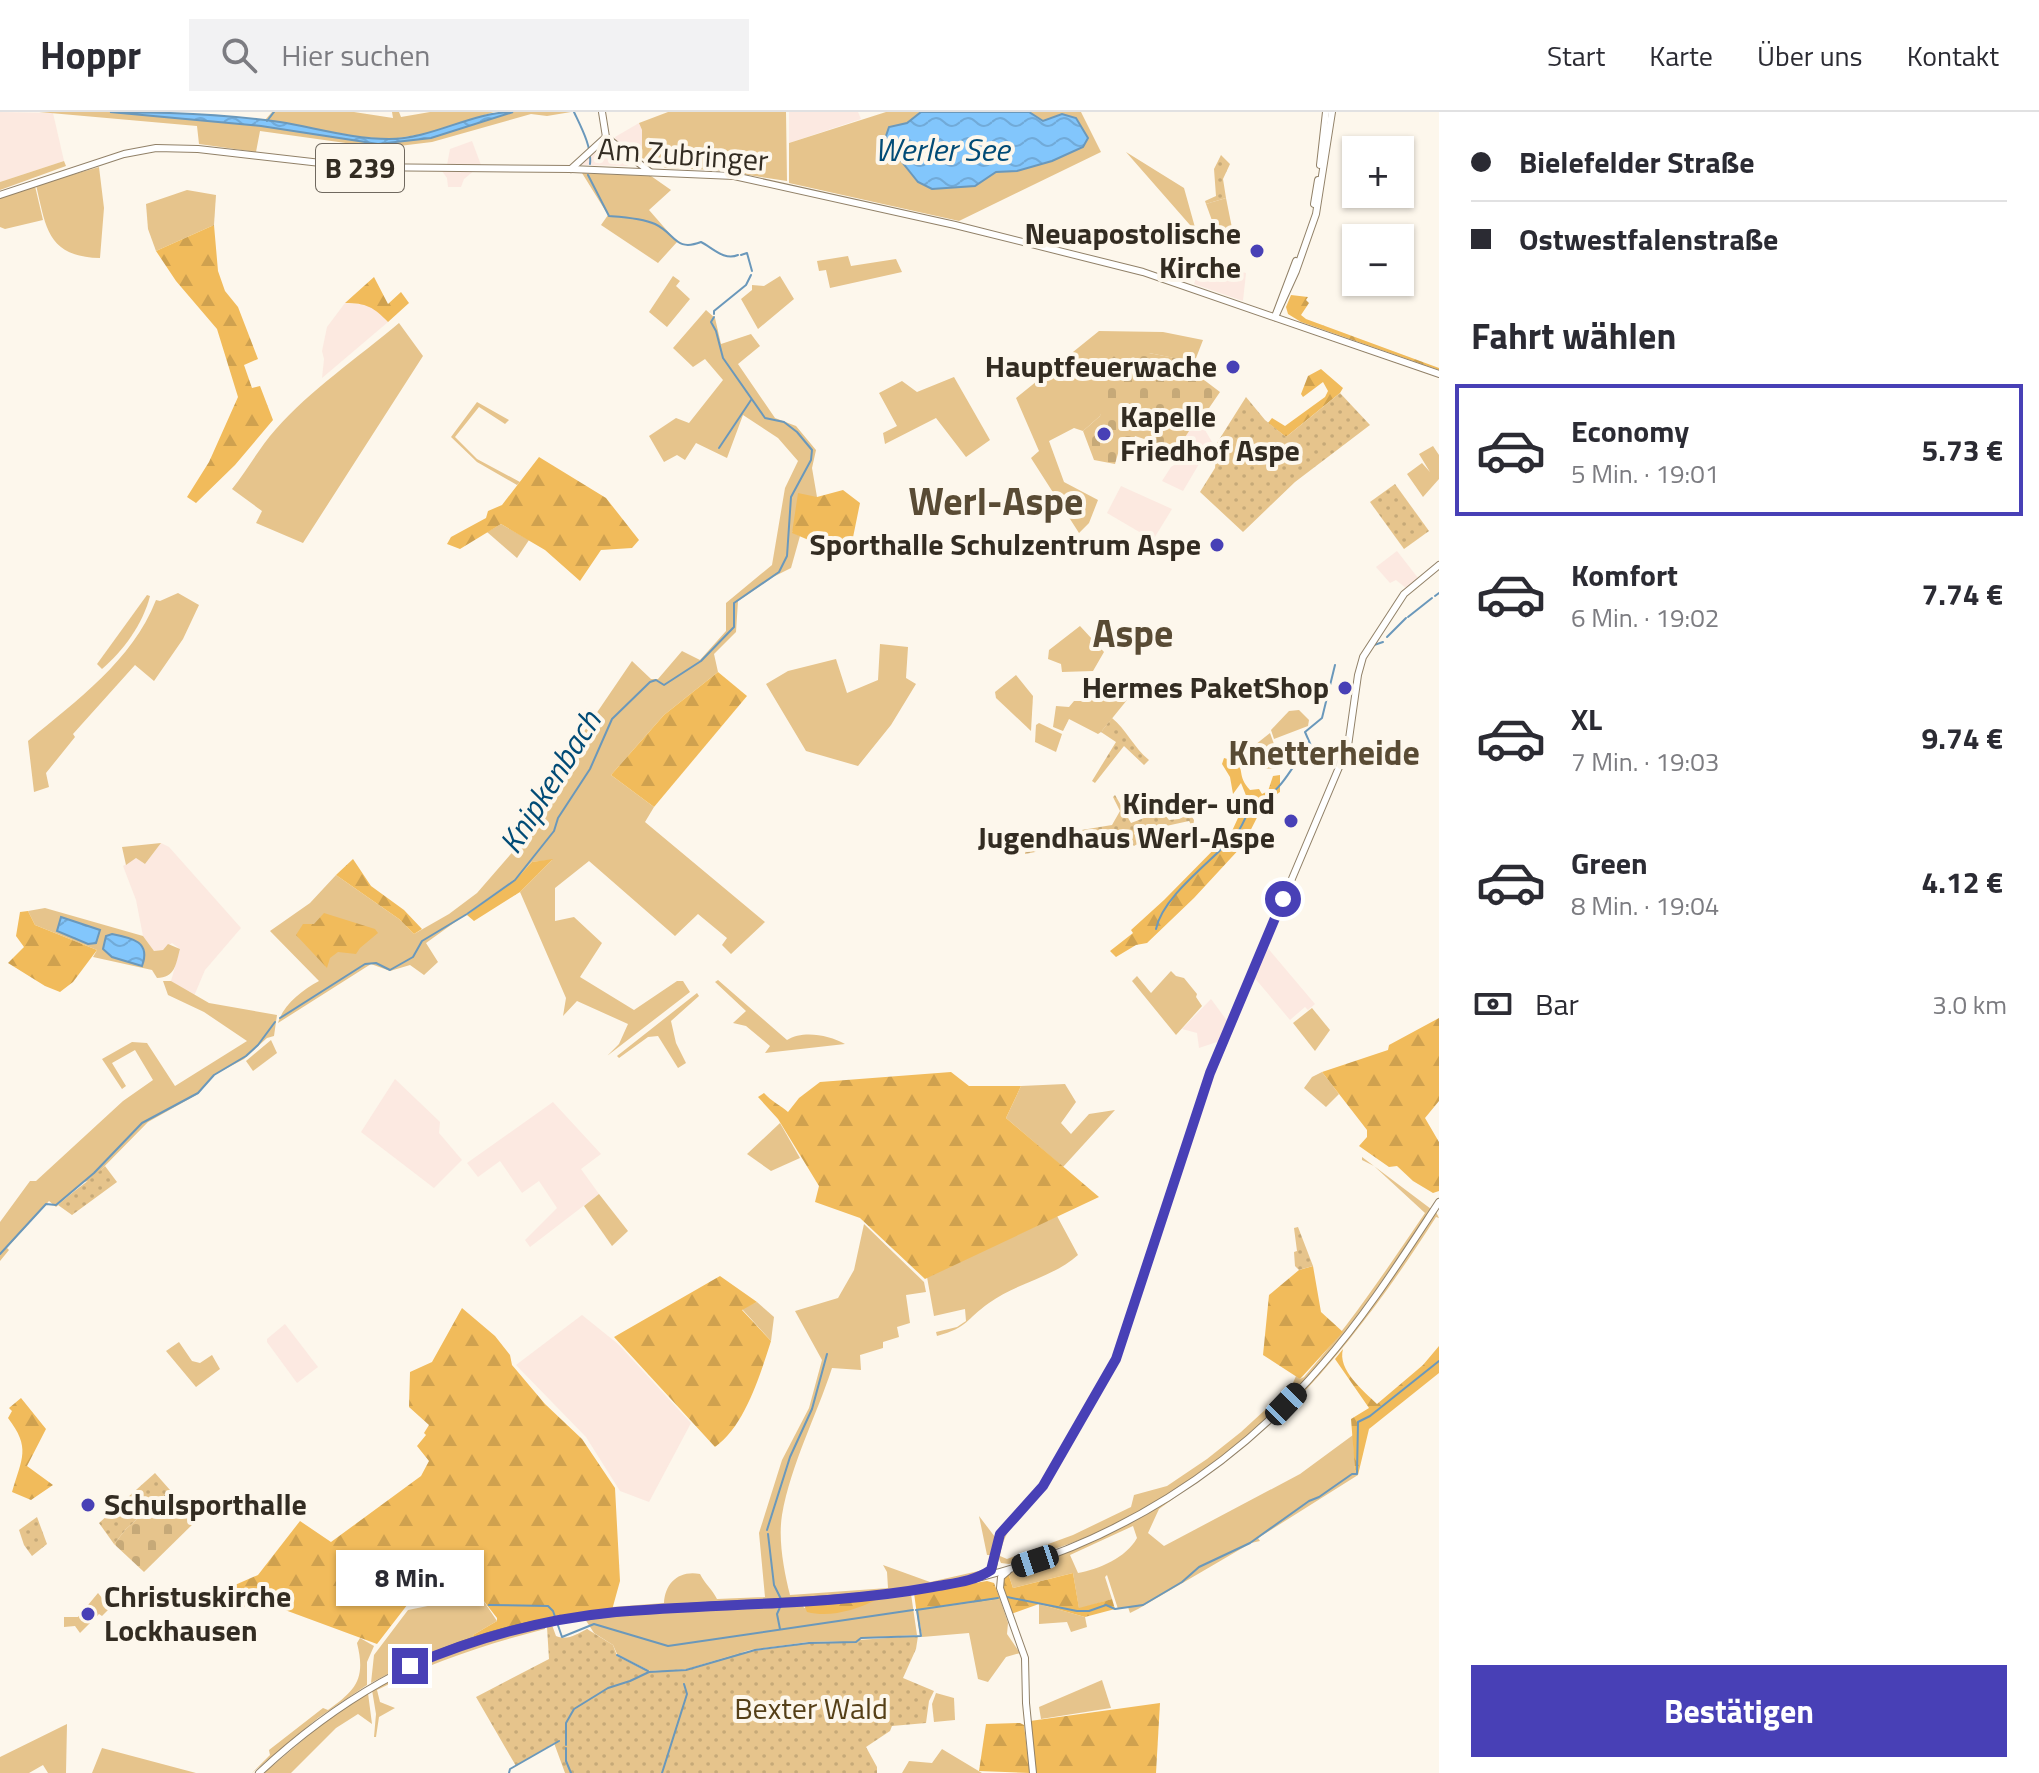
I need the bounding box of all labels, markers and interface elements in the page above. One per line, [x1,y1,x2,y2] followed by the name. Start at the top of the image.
[189,19,749,91] search box
[40,26,141,84] text: Hoppr
[281,32,430,78] text: Hier suchen
[217,33,261,77] icon: search
[1547,34,1605,77] text: Start
[1649,34,1713,77] text: Karte
[1757,34,1863,77] text: Über uns
[1907,34,1999,77] text: Kontakt
[596,125,770,183] street label: Am Zubringer
[874,125,1012,173] water label: Werler See
[1342,136,1414,296] map controls
[1342,136,1414,208] button: +
[1519,139,1754,185] text: Bielefelder Straße
[316,144,404,192] road number: B 239
[1025,210,1241,290] place label: Neuapostolische Kirche
[1519,216,1778,262] text: Ostwestfalenstraße
[1342,224,1414,296] button: −
[1248,242,1266,260] marker: Neuapostolische Kirche
[1471,308,1676,363] text: Fahrt wählen
[985,343,1217,389] place label: Hauptfeuerwache
[1224,358,1242,376] marker: Hauptfeuerwache
[1120,393,1300,473] place label: Kapelle Friedhof Aspe
[1571,408,1689,454] text: Economy
[1475,414,1547,486] icon: car
[1095,425,1113,443] marker: Kapelle Friedhof Aspe
[1922,427,2003,473] text: 5.73 €
[1571,454,1719,493] text: 5 Min. · 19:01
[909,472,1083,530] district label: Werl-Aspe
[810,521,1201,567] place label: Sporthalle Schulzentrum Aspe
[1208,536,1226,554] marker: Sporthalle Schulzentrum Aspe
[1571,552,1678,598] text: Komfort
[1475,558,1547,630] icon: car
[1922,571,2003,617] text: 7.74 €
[1571,598,1719,637] text: 6 Min. · 19:02
[1093,604,1173,662] district label: Aspe
[1082,664,1329,710] place label: Hermes PaketShop
[1336,679,1354,697] marker: Hermes PaketShop
[1571,696,1602,742] text: XL
[486,700,613,862] water label: Knipkenbach
[1475,702,1547,774] icon: car
[1922,715,2003,761] text: 9.74 €
[1228,726,1420,778] district label: Knetterheide
[1571,742,1719,781] text: 7 Min. · 19:03
[978,780,1275,860] place label: Kinder- und Jugendhaus Werl-Aspe
[1282,812,1300,830] marker: Kinder- und Jugendhaus Werl-Aspe
[1571,840,1648,886] text: Green
[1475,846,1547,918] icon: car
[1922,859,2003,905] text: 4.12 €
[1265,881,1301,917] route start
[1571,886,1719,925] text: 8 Min. · 19:04
[1535,981,1579,1027] text: Bar
[1471,982,1515,1026] icon: cash
[1932,985,2007,1024] text: 3.0 km
[1261,1378,1311,1430] car
[104,1481,307,1527] place label: Schulsporthalle
[79,1496,97,1514] marker: Schulsporthalle
[1008,1542,1062,1580] car
[336,1550,484,1606] callout: 8 Min.
[375,1558,445,1597] text: 8 Min.
[104,1573,291,1653] place label: Christuskirche Lockhausen
[79,1605,97,1623] marker: Christuskirche Lockhausen
[392,1648,428,1684] route end
[1471,1665,2007,1757] button: Bestätigen
[734,1685,888,1731] park label: Bexter Wald

